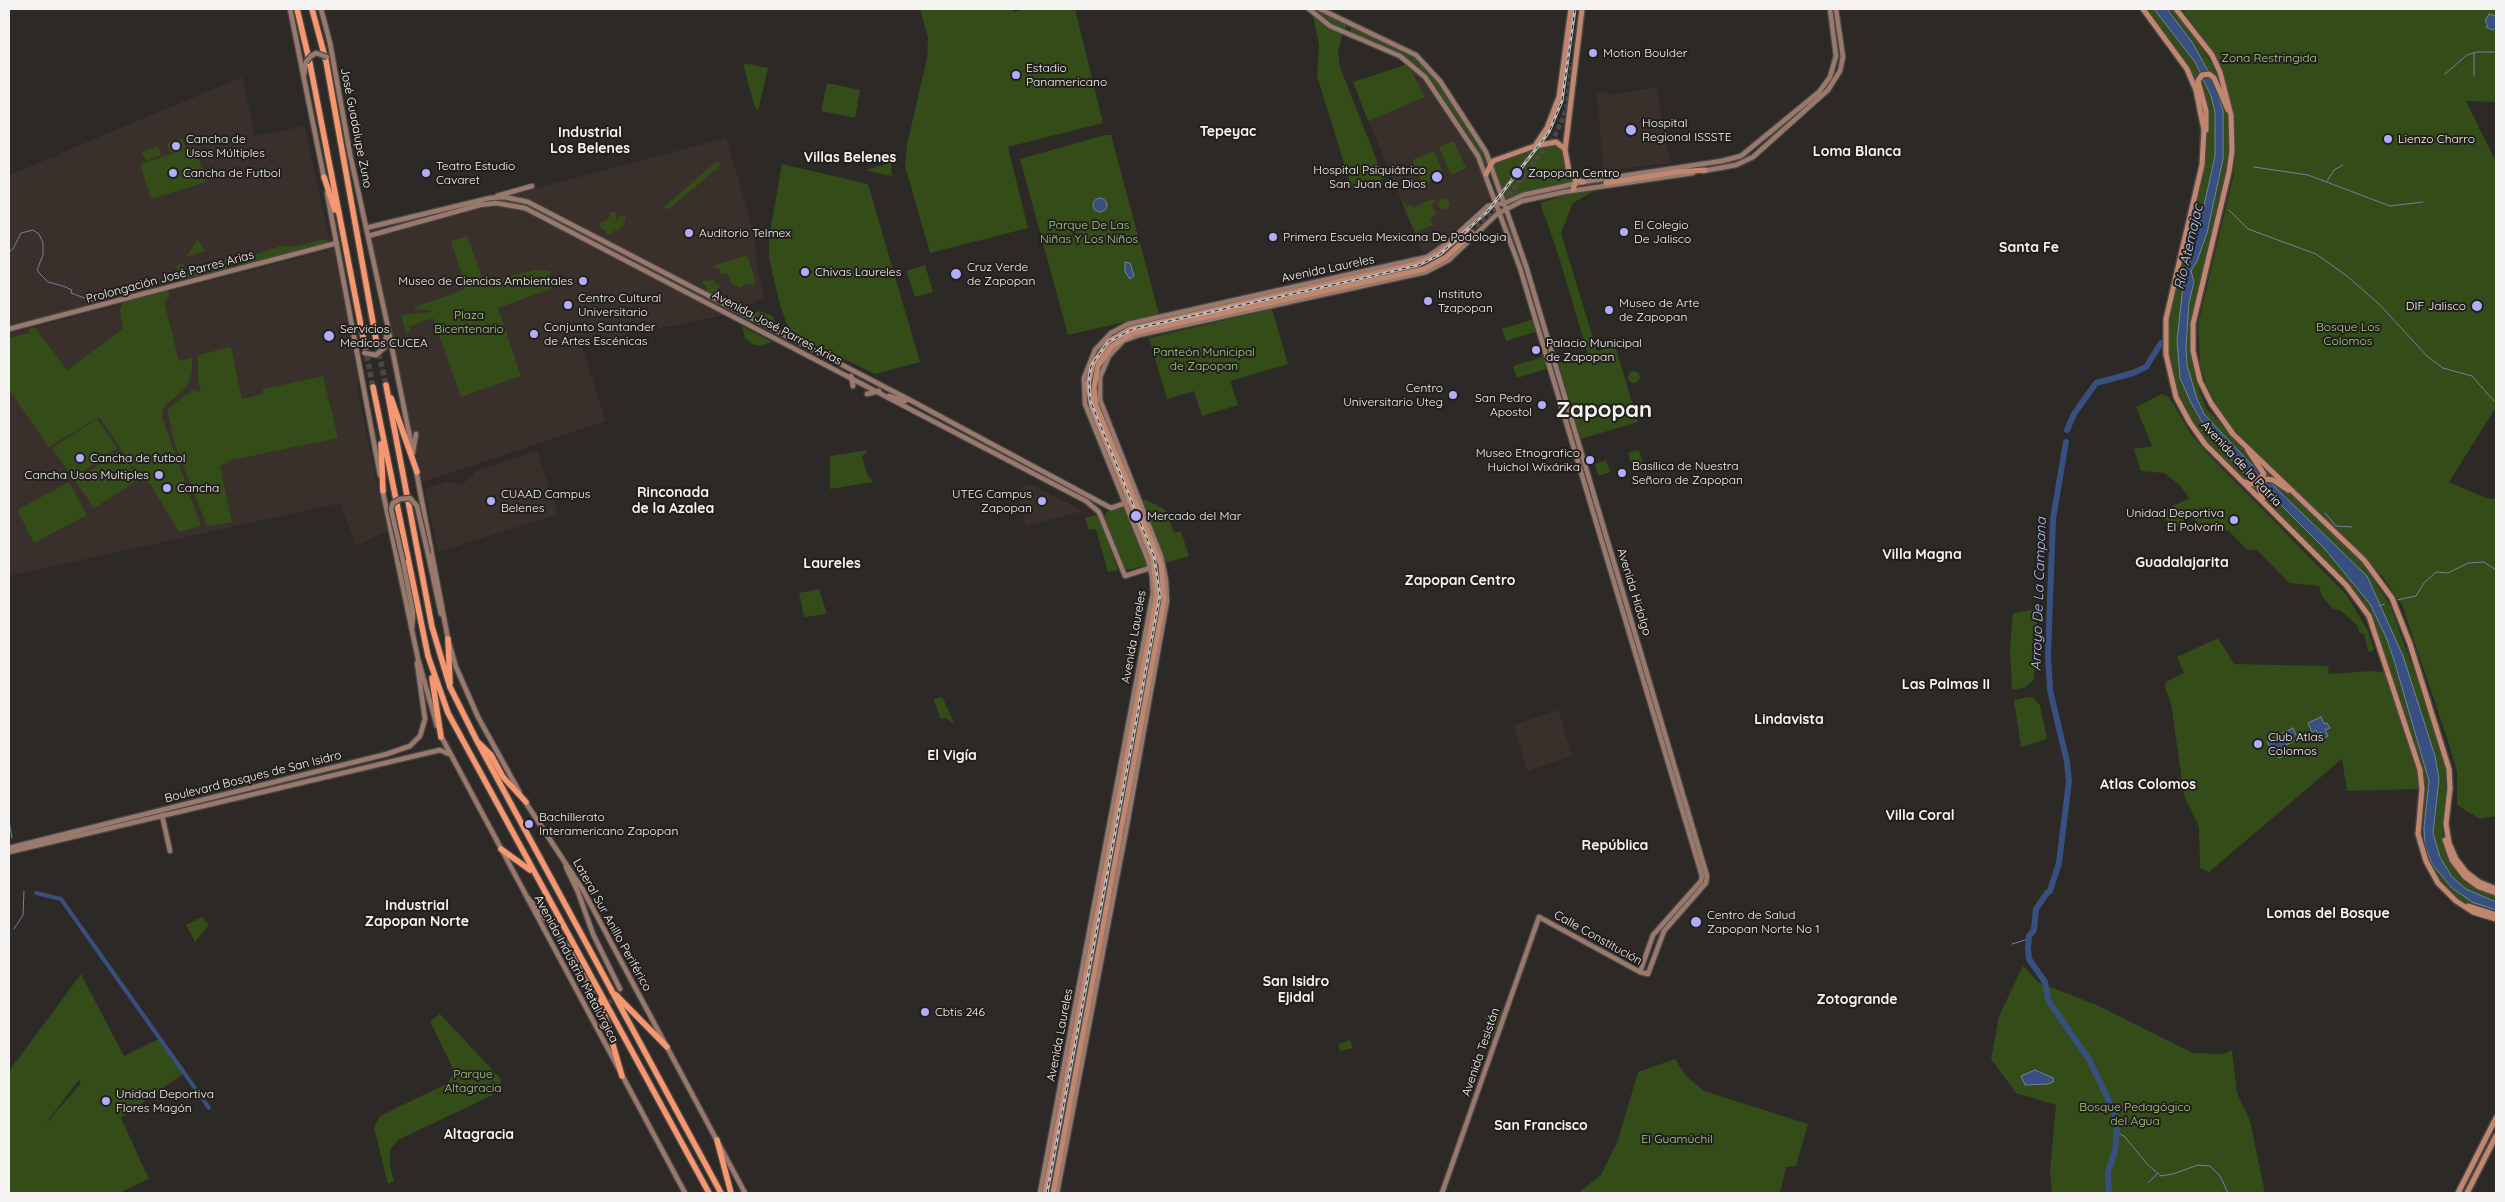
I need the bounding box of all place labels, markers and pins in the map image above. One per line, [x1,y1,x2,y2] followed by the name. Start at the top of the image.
[1603,46,1687,60] place label: Motion Boulder
[1587,47,1599,59] marker: Motion Boulder
[1026,61,1107,89] place label: Estadio Panamericano
[1010,69,1022,81] marker: Estadio Panamericano
[1642,116,1732,144] place label: Hospital Regional ISSSTE
[1624,123,1638,137] marker: Hospital Regional ISSSTE
[186,132,265,160] place label: Cancha de Usos Múltiples
[2398,132,2475,146] place label: Lienzo Charro
[2382,133,2394,145] marker: Lienzo Charro
[170,140,182,152] marker: Cancha de Usos Múltiples
[436,159,515,187] place label: Teatro Estudio Cavaret
[1313,163,1426,191] place label: Hospital Psiquiátrico San Juan de Dios
[183,166,281,180] place label: Cancha de Futbol
[1510,166,1524,180] marker: Zapopan Centro
[1528,166,1619,180] place label: Zapopan Centro
[167,167,179,179] marker: Cancha de Futbol
[420,167,432,179] marker: Teatro Estudio Cavaret
[1430,170,1444,184] marker: Hospital Psiquiátrico San Juan de Dios
[1634,218,1691,246] place label: El Colegio De Jalisco
[699,226,791,240] place label: Auditorio Telmex
[1618,226,1630,238] marker: El Colegio De Jalisco
[683,227,695,239] marker: Auditorio Telmex
[1283,230,1506,244] place label: Primera Escuela Mexicana De Podologia
[1267,231,1279,243] marker: Primera Escuela Mexicana De Podologia
[967,260,1035,288] place label: Cruz Verde de Zapopan
[815,265,901,279] place label: Chivas Laureles
[799,266,811,278] marker: Chivas Laureles
[949,267,963,281] marker: Cruz Verde de Zapopan
[398,274,573,288] place label: Museo de Ciencias Ambientales
[577,275,589,287] marker: Museo de Ciencias Ambientales
[1438,287,1493,315] place label: Instituto Tzapopan
[578,291,661,319] place label: Centro Cultural Universitario
[1422,295,1434,307] marker: Instituto Tzapopan
[1619,296,1699,324] place label: Museo de Arte de Zapopan
[562,299,574,311] marker: Centro Cultural Universitario
[2406,299,2466,313] place label: DIF Jalisco
[2470,299,2484,313] marker: DIF Jalisco
[1603,304,1615,316] marker: Museo de Arte de Zapopan
[544,320,655,348] place label: Conjunto Santander de Artes Escénicas
[340,322,428,350] place label: Servicios Medicos CUCEA
[528,328,540,340] marker: Conjunto Santander de Artes Escénicas
[322,329,336,343] marker: Servicios Medicos CUCEA
[1546,336,1642,364] place label: Palacio Municipal de Zapopan
[1530,344,1542,356] marker: Palacio Municipal de Zapopan
[1343,381,1443,409] place label: Centro Universitario Uteg
[1447,389,1459,401] marker: Centro Universitario Uteg
[1475,391,1532,419] place label: San Pedro Apostol
[1536,399,1548,411] marker: San Pedro Apostol
[1476,446,1580,474] place label: Museo Etnografico Huichol Wixárika
[90,451,185,465] place label: Cancha de futbol
[74,452,86,464] marker: Cancha de futbol
[1584,454,1596,466] marker: Museo Etnografico Huichol Wixárika
[1632,459,1743,487] place label: Basílica de Nuestra Señora de Zapopan
[1616,467,1628,479] marker: Basílica de Nuestra Señora de Zapopan
[25,468,149,482] place label: Cancha Usos Multiples
[153,469,165,481] marker: Cancha Usos Multiples
[177,481,219,495] place label: Cancha
[161,482,173,494] marker: Cancha
[501,487,590,515] place label: CUAAD Campus Belenes
[952,487,1032,515] place label: UTEG Campus Zapopan
[485,495,497,507] marker: CUAAD Campus Belenes
[1036,495,1048,507] marker: UTEG Campus Zapopan
[2126,506,2224,534] place label: Unidad Deportiva El Polvorín
[1129,509,1143,523] marker: Mercado del Mar
[1147,509,1241,523] place label: Mercado del Mar
[2228,514,2240,526] marker: Unidad Deportiva El Polvorín
[2268,730,2323,758] place label: Club Atlas Colomos
[2252,738,2264,750] marker: Club Atlas Colomos
[539,810,678,838] place label: Bachillerato Interamericano Zapopan
[523,818,535,830] marker: Bachillerato Interamericano Zapopan
[1707,908,1820,936] place label: Centro de Salud Zapopan Norte No 1
[1689,915,1703,929] marker: Centro de Salud Zapopan Norte No 1
[935,1005,985,1019] place label: Cbtis 246
[919,1006,931,1018] marker: Cbtis 246
[116,1087,214,1115] place label: Unidad Deportiva Flores Magón
[100,1095,112,1107] marker: Unidad Deportiva Flores Magón

